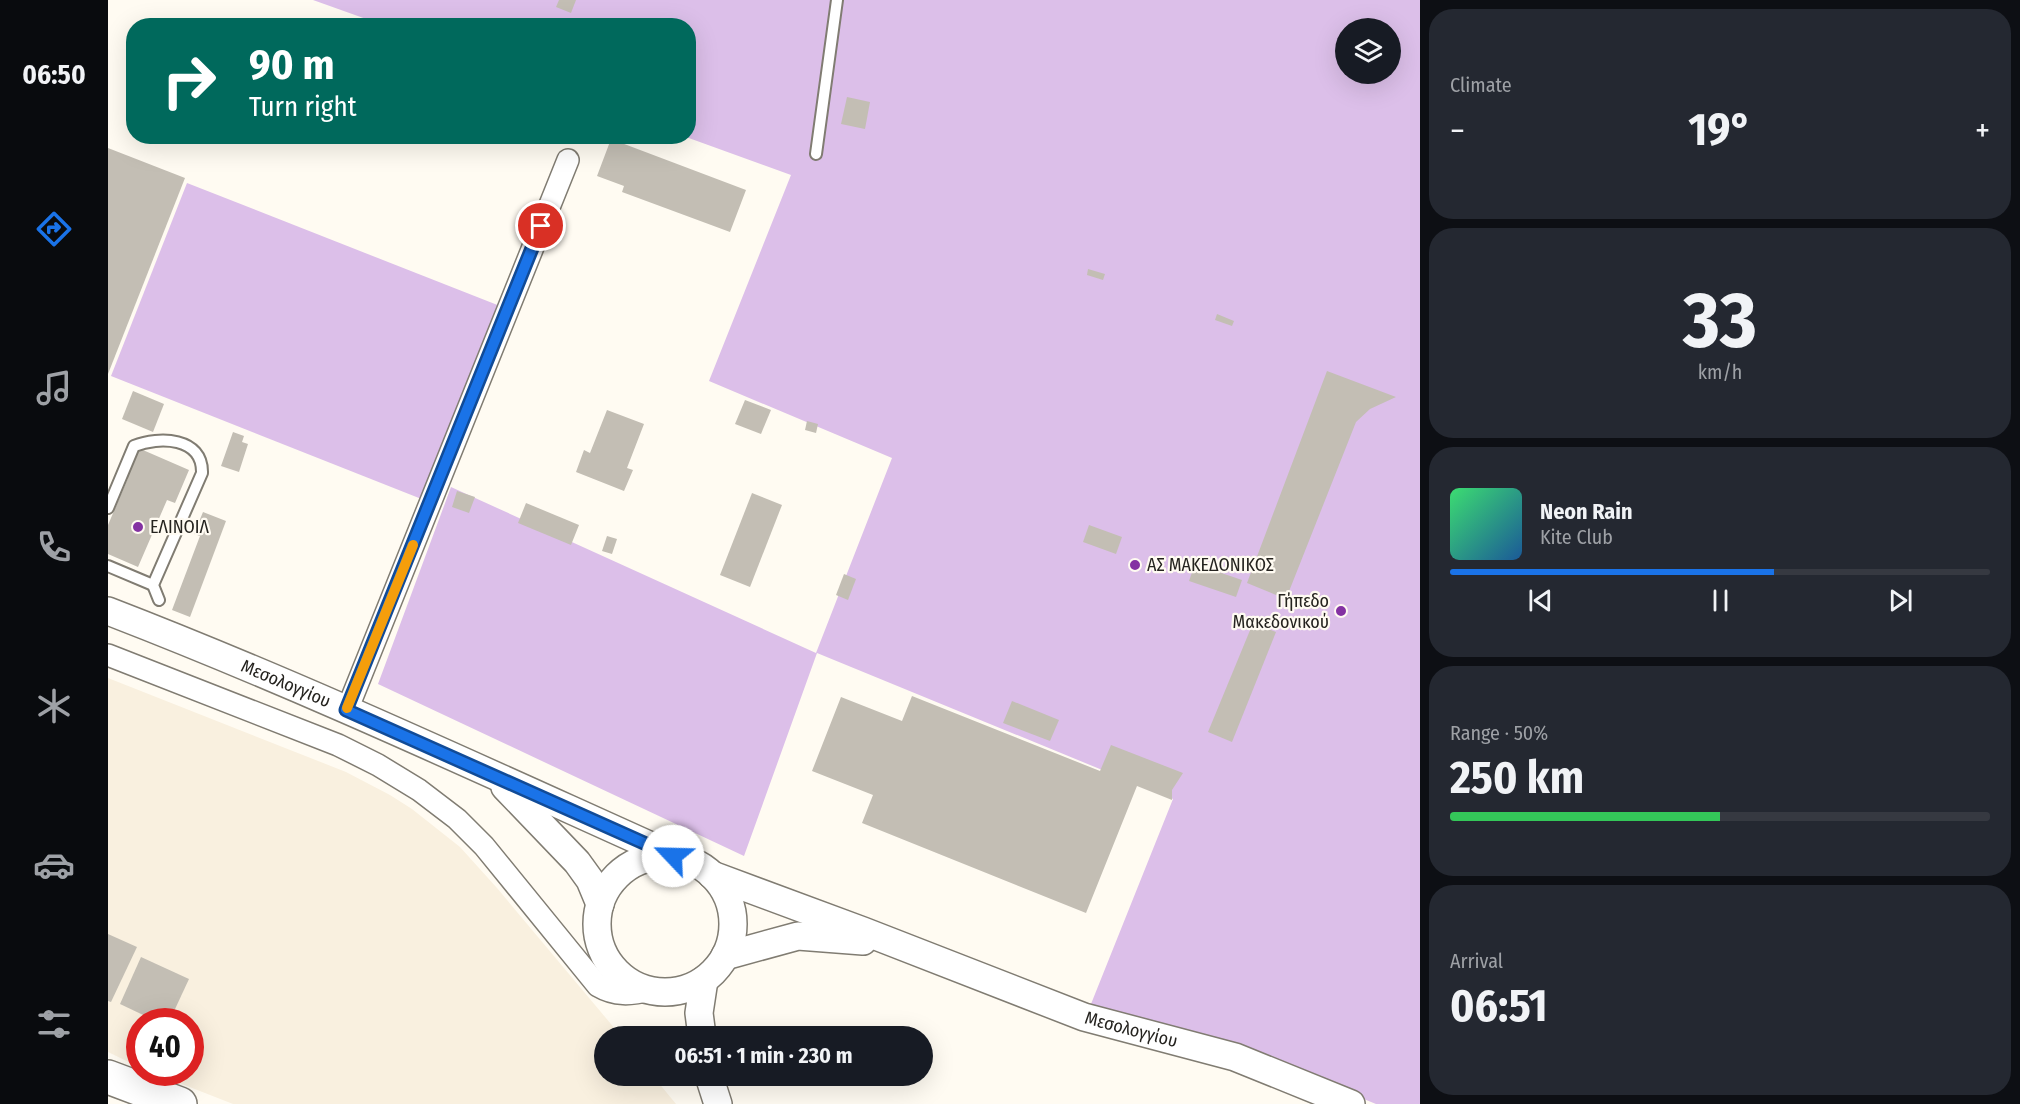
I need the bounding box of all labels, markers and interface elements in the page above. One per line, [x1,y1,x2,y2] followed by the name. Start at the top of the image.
[1335,18,1401,84] map controls
[1335,18,1401,84] button: layers
[249,40,334,90] text: 90 m
[150,42,228,120] icon: right
[22,59,86,91] text: 06:50
[1450,73,1512,97] text: Climate
[249,91,357,123] text: Turn right
[1688,103,1752,157] text: 19°
[1450,111,1465,151] text: −
[1975,111,1990,151] text: +
[515,200,566,251] pin
[33,208,75,250] icon: directions
[524,209,557,242] icon: arrive
[1683,274,1757,368] text: 33
[1698,360,1742,384] text: km/h
[33,367,75,409] icon: music
[1540,498,1633,525] text: Neon Rain
[150,516,210,538] place label: ΕΛΙΝΟΙΛ
[131,520,145,534] marker: ΕΛΙΝΟΙΛ
[1540,525,1613,549] text: Kite Club
[33,526,75,568] icon: phone
[1147,554,1274,576] place label: ΑΣ ΜΑΚΕΔΟΝΙΚΟΣ
[1128,558,1142,572] marker: ΑΣ ΜΑΚΕΔΟΝΙΚΟΣ
[1524,584,1557,617] icon: previous
[1704,584,1737,617] icon: pause
[1884,584,1917,617] icon: next
[1233,590,1329,633] place label: Γήπεδο Μακεδονικού
[1334,604,1348,618] marker: Γήπεδο Μακεδονικού
[238,655,334,712] street label: Μεσολογγίου
[33,685,75,727] icon: climate
[1450,721,1548,745] text: Range · 50%
[1450,751,1584,805] text: 250 km
[641,824,705,888] position arrow
[33,844,75,886] icon: car
[1450,949,1503,973] text: Arrival
[1450,979,1547,1033] text: 06:51
[33,1003,75,1045] icon: filters
[1082,1007,1180,1052] street label: Μεσολογγίου
[126,1008,204,1086] speed limit sign: 40
[675,1042,852,1069] text: 06:51 · 1 min · 230 m

